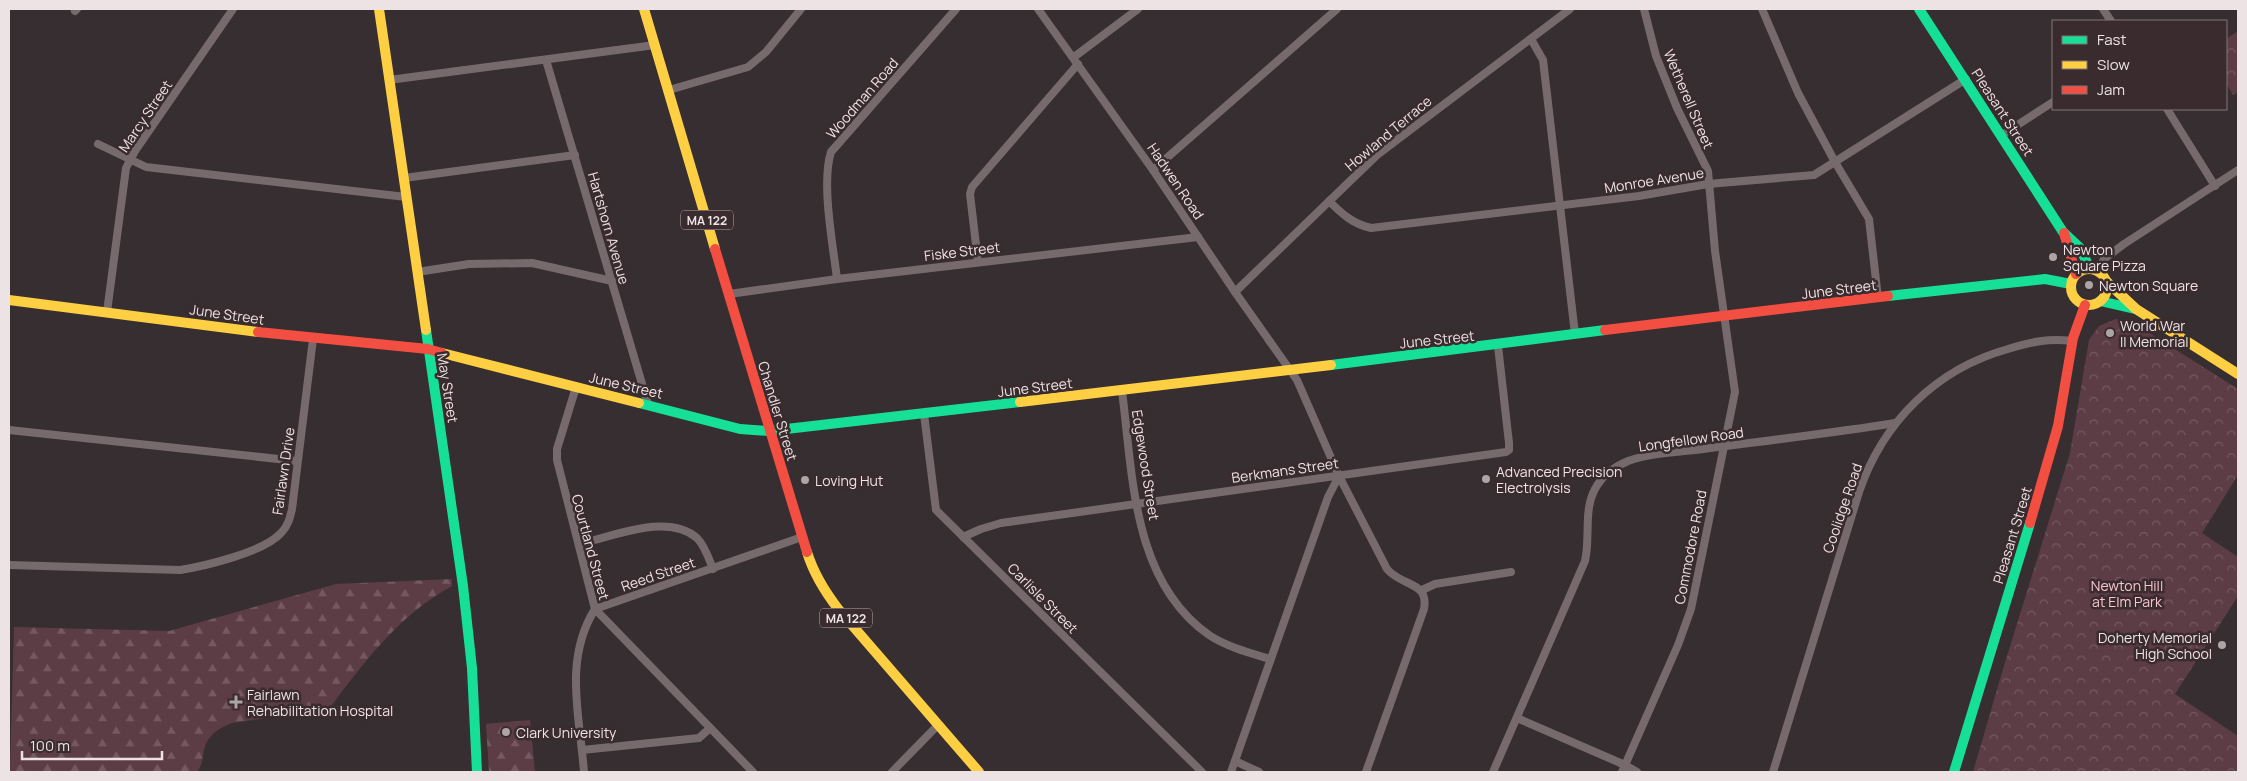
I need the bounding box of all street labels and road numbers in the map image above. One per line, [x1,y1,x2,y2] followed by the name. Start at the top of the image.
[1660,46,1719,152] street label: Wetherell Street
[822,54,902,142] street label: Woodman Road
[1968,65,2039,160] street label: Pleasant Street
[114,76,176,156] street label: Marcy Street
[1341,91,1435,175] street label: Howland Terrace
[1143,139,1209,223] street label: Hadwen Road
[1603,163,1705,197] street label: Monroe Avenue
[584,170,634,286] street label: Hartshorn Avenue
[681,210,733,230] road number: MA 122
[923,237,1002,265] street label: Fiske Street
[1801,275,1878,303] street label: June Street
[188,299,266,329] street label: June Street
[1399,326,1476,352] street label: June Street
[433,352,463,425] street label: May Street
[754,359,802,463] street label: Chandler Street
[587,367,665,403] street label: June Street
[997,373,1074,401] street label: June Street
[1128,408,1164,522] street label: Edgewood Street
[1637,422,1745,456] street label: Longfellow Road
[267,426,299,516] street label: Fairlawn Drive
[1230,453,1340,487] street label: Berkmans Street
[1818,461,1866,555] street label: Coolidge Road
[1988,484,2036,586] street label: Pleasant Street
[1670,488,1710,606] street label: Commodore Road
[568,492,614,602] street label: Courtland Street
[618,552,698,596] street label: Reed Street
[1004,559,1083,638] street label: Carlisle Street
[820,608,872,628] road number: MA 122

